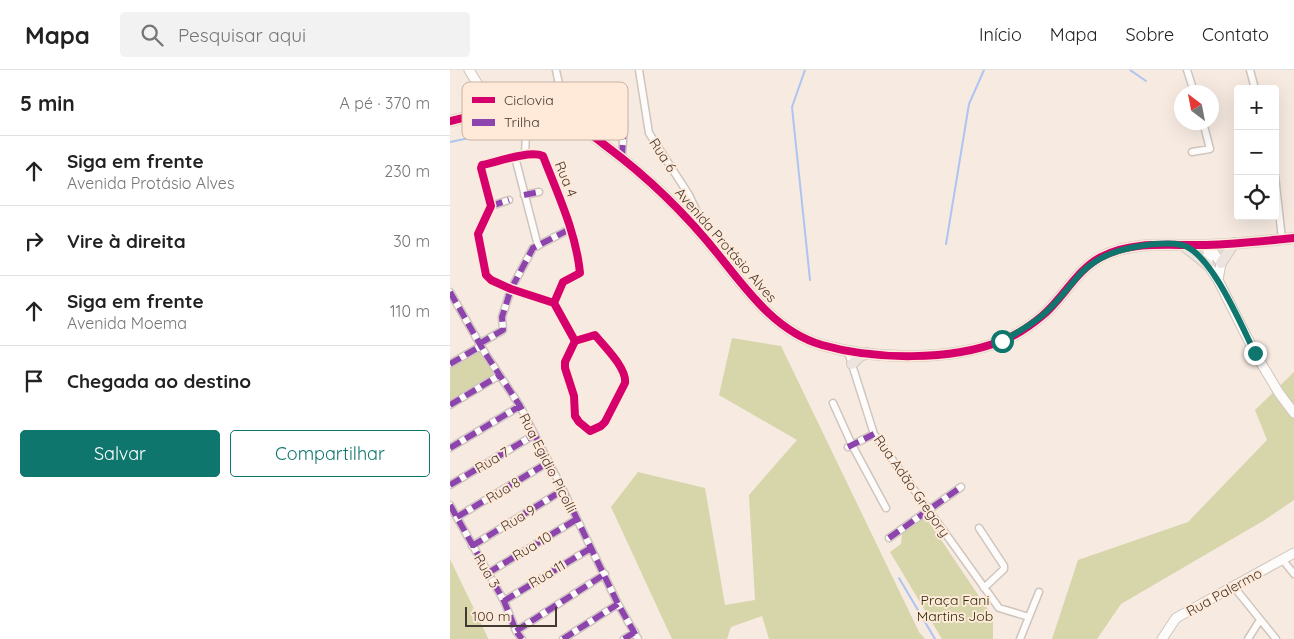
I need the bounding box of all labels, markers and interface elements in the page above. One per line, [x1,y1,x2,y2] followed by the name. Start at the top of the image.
[120,12,470,57] search box
[25,20,90,50] text: Mapa
[138,21,166,49] icon: search
[178,23,306,47] text: Pesquisar aqui
[979,23,1022,46] text: Início
[1050,23,1097,46] text: Mapa
[1125,23,1174,46] text: Sobre
[1202,23,1269,46] text: Contato
[462,82,628,140] legend
[1174,85,1219,130] north arrow
[1234,85,1279,220] map controls
[1234,85,1279,130] button: +
[20,90,75,116] text: 5 min
[504,91,554,109] text: Ciclovia
[340,93,430,113] text: A pé · 370 m
[504,113,540,131] text: Trilha
[1234,130,1279,175] button: −
[645,135,681,176] street label: Rua 6
[67,149,204,173] text: Siga em frente
[20,157,48,185] icon: ahead
[551,159,581,199] street label: Rua 4
[384,161,430,181] text: 230 m
[67,173,234,193] text: Avenida Protásio Alves
[1234,175,1279,220] button: locate
[671,184,781,306] street label: Avenida Protásio Alves
[20,227,48,255] icon: right
[67,229,186,253] text: Vire à direita
[393,231,430,251] text: 30 m
[67,289,204,313] text: Siga em frente
[20,297,48,325] icon: ahead
[390,301,430,321] text: 110 m
[67,313,187,333] text: Avenida Moema
[991,330,1014,353] route start
[1244,342,1267,365] route end
[20,367,48,395] icon: arrive
[67,369,251,393] text: Chegada ao destino
[515,410,581,516] street label: Rua Egidio Picolli
[20,430,220,477] button: Salvar
[230,430,430,477] button: Compartilhar
[870,431,954,541] street label: Rua Adão Gregory
[472,443,512,477] street label: Rua 7
[482,473,524,507] street label: Rua 8
[497,501,539,535] street label: Rua 9
[509,527,555,565] street label: Rua 10
[470,551,504,591] street label: Rua 3
[525,556,569,592] street label: Rua 11
[1183,564,1265,620] street label: Rua Palermo
[917,591,993,625] park label: Praça Fani Martins Job
[465,604,558,627] scale bar
[472,607,510,625] text: 100 m

